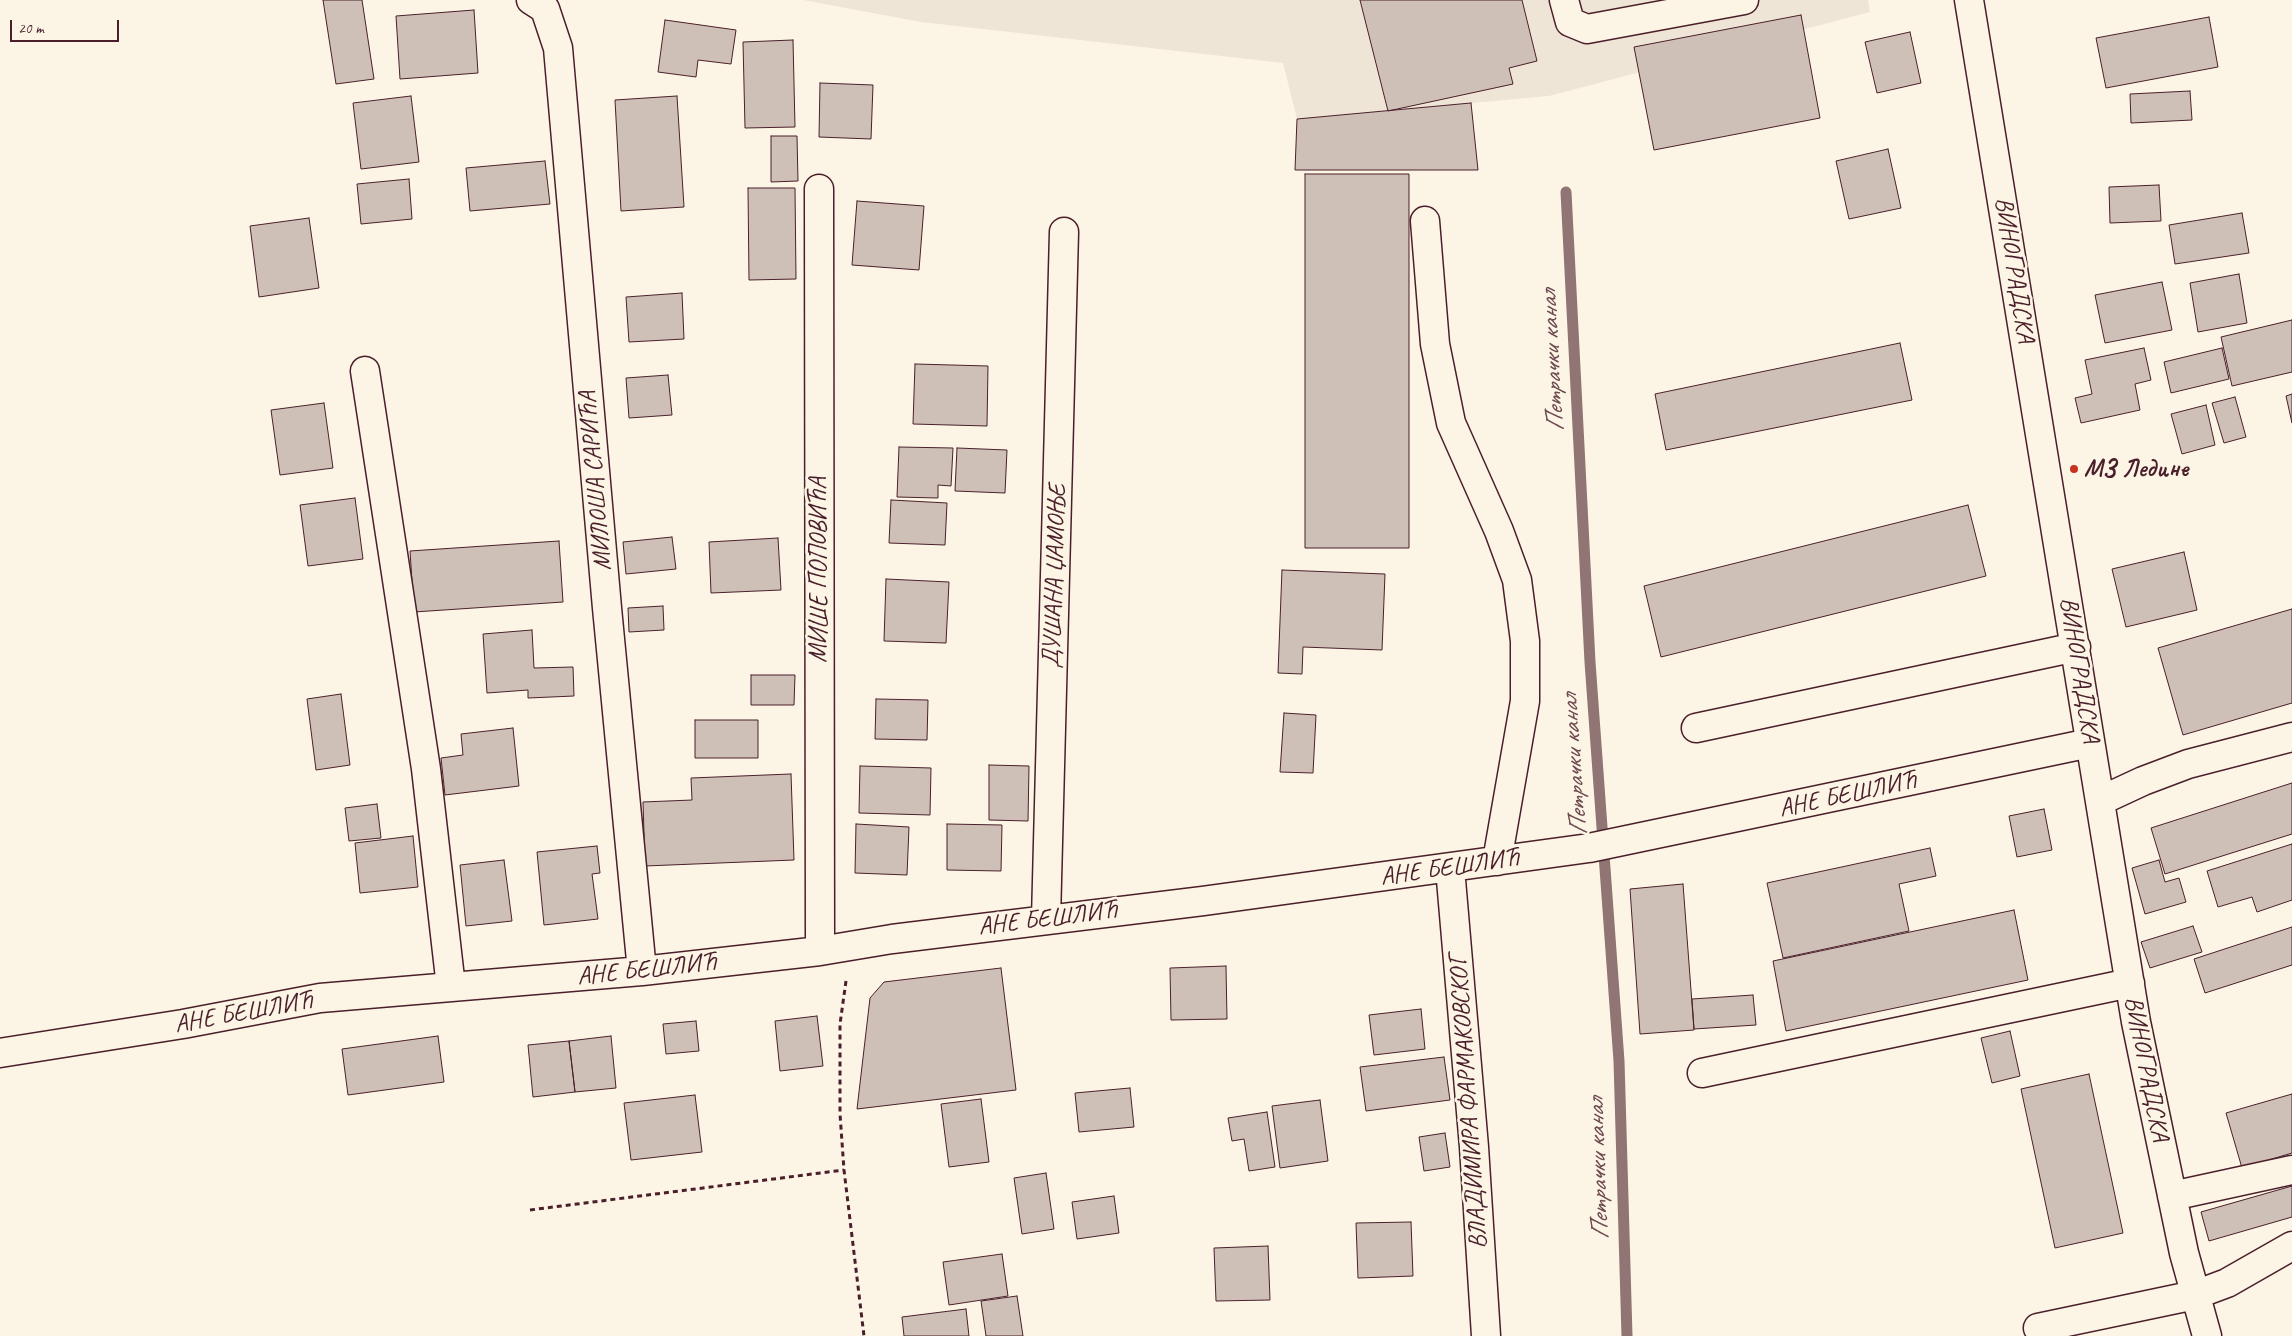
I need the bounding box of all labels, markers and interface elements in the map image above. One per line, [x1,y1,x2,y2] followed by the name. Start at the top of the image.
[12,10,121,42] scale bar
[18,19,44,38] text: 20 m
[1988,195,2040,345] street label: ВИНОГРАДСКА
[1534,290,1572,432] water label: Петрачки канал
[573,390,619,572] street label: МИЛОША САРИЋА
[2084,454,2188,484] place label: МЗ Ледине
[2068,463,2080,475] marker: МЗ Ледине
[804,477,834,663] street label: МИШЕ ПОПОВИЋА
[1037,483,1073,669] street label: ДУШАНА ЏАМОЊЕ
[2053,595,2105,745] street label: ВИНОГРАДСКА
[1555,693,1595,837] water label: Петрачки канал
[1776,766,1920,824] street label: АНЕ БЕШЛИЋ
[1378,843,1522,893] street label: АНЕ БЕШЛИЋ
[977,896,1119,942] street label: АНЕ БЕШЛИЋ
[576,948,718,992] street label: АНЕ БЕШЛИЋ
[1444,954,1494,1250] street label: ВЛАДИМИРА ФАРМАКОВСКОГ
[172,986,316,1040] street label: АНЕ БЕШЛИЋ
[2117,994,2175,1144] street label: ВИНОГРАДСКА
[1581,1098,1617,1240] water label: Петрачки канал

